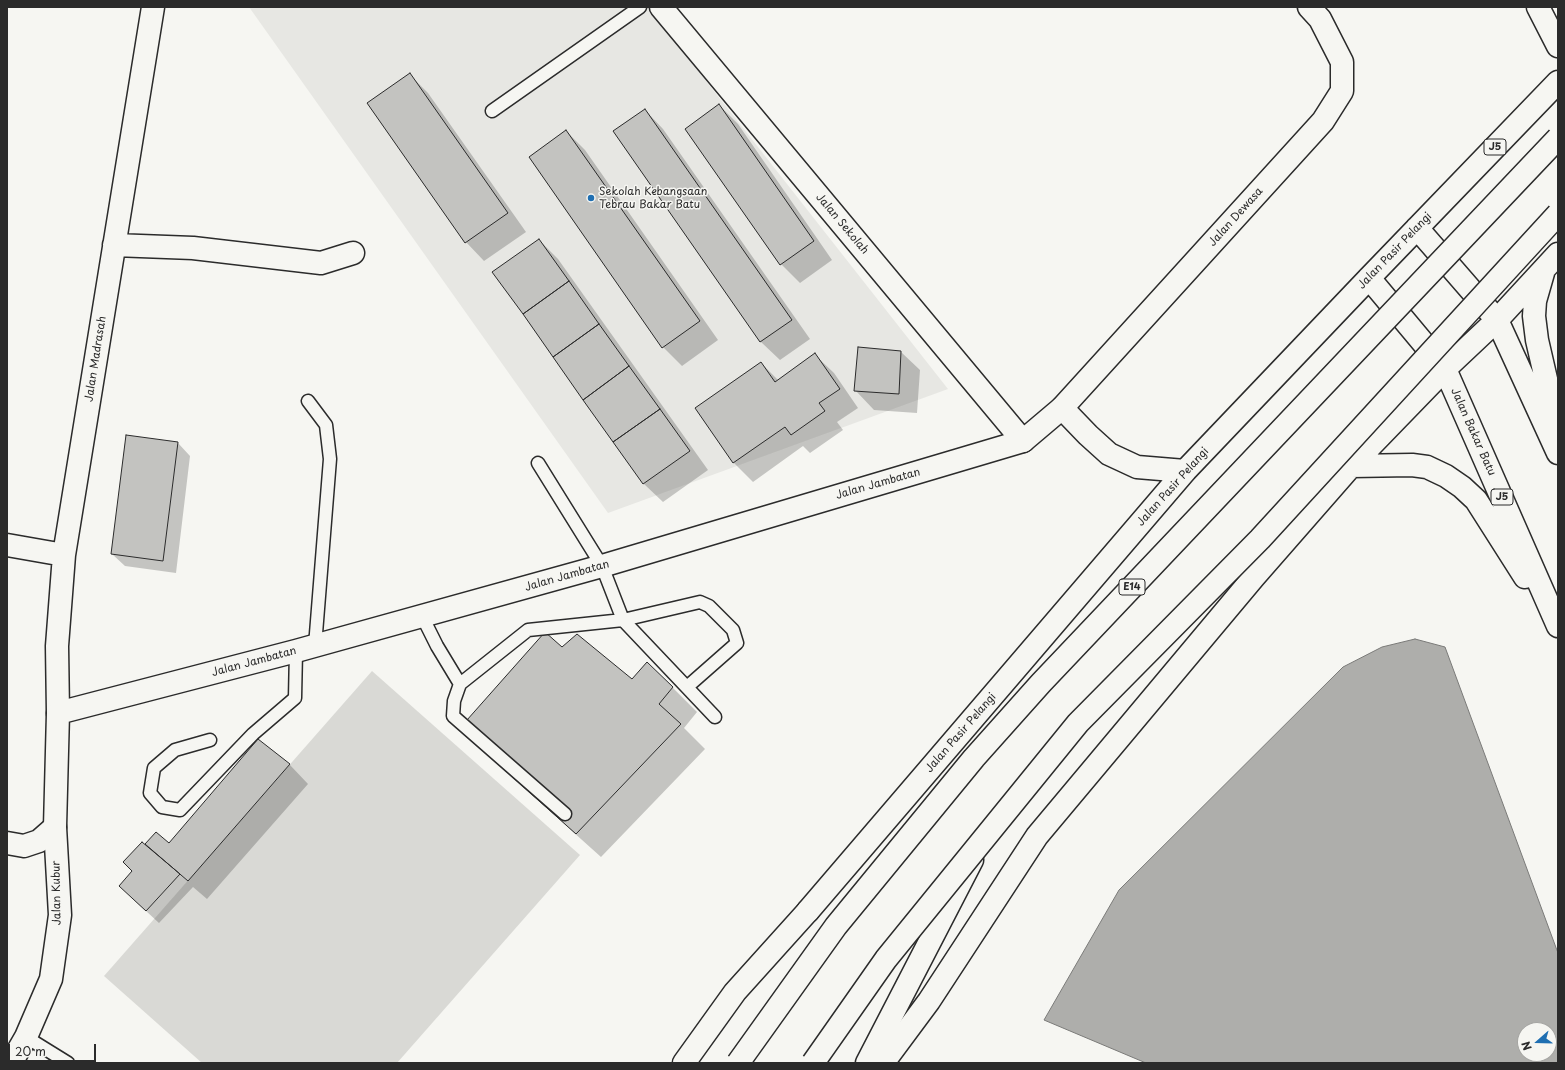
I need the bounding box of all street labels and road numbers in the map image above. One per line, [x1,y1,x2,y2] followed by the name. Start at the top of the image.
[1484,139,1506,155] road number: J5
[1206,185,1266,249] street label: Jalan Dewasa
[813,191,871,257] street label: Jalan Sekolah
[1355,210,1435,292] street label: Jalan Pasir Pelangi
[83,315,109,403] street label: Jalan Madrasah
[1448,386,1498,478] street label: Jalan Bakar Batu
[1134,445,1212,529] street label: Jalan Pasir Pelangi
[834,466,922,502] street label: Jalan Jambatan
[1491,489,1513,505] road number: J5
[523,558,611,594] street label: Jalan Jambatan
[1119,579,1145,595] road number: E14
[210,644,298,680] street label: Jalan Jambatan
[923,691,999,775] street label: Jalan Pasir Pelangi
[50,861,64,925] street label: Jalan Kubur

